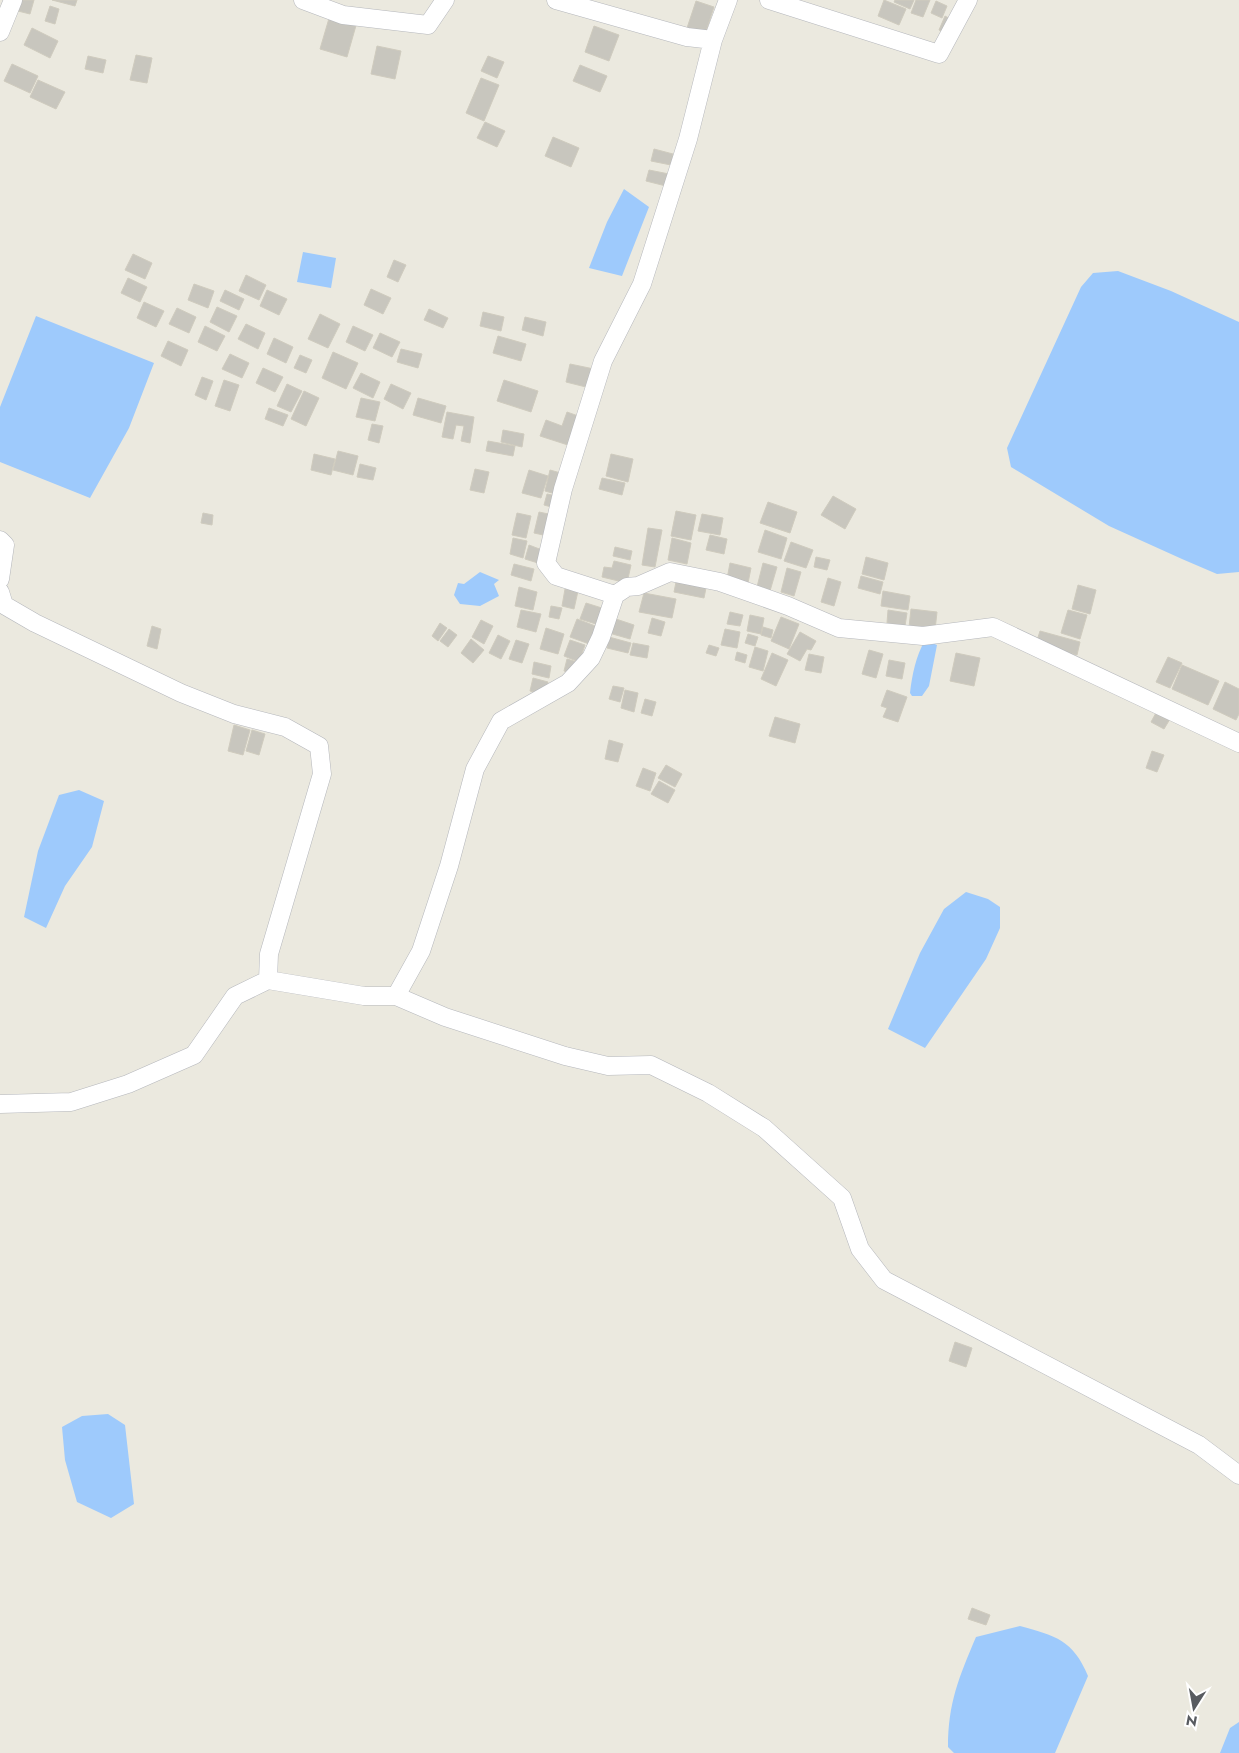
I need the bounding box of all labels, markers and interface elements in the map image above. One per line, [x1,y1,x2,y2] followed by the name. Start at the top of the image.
[1169,1683,1219,1733] north arrow
[1184,1710,1199,1732] text: N

